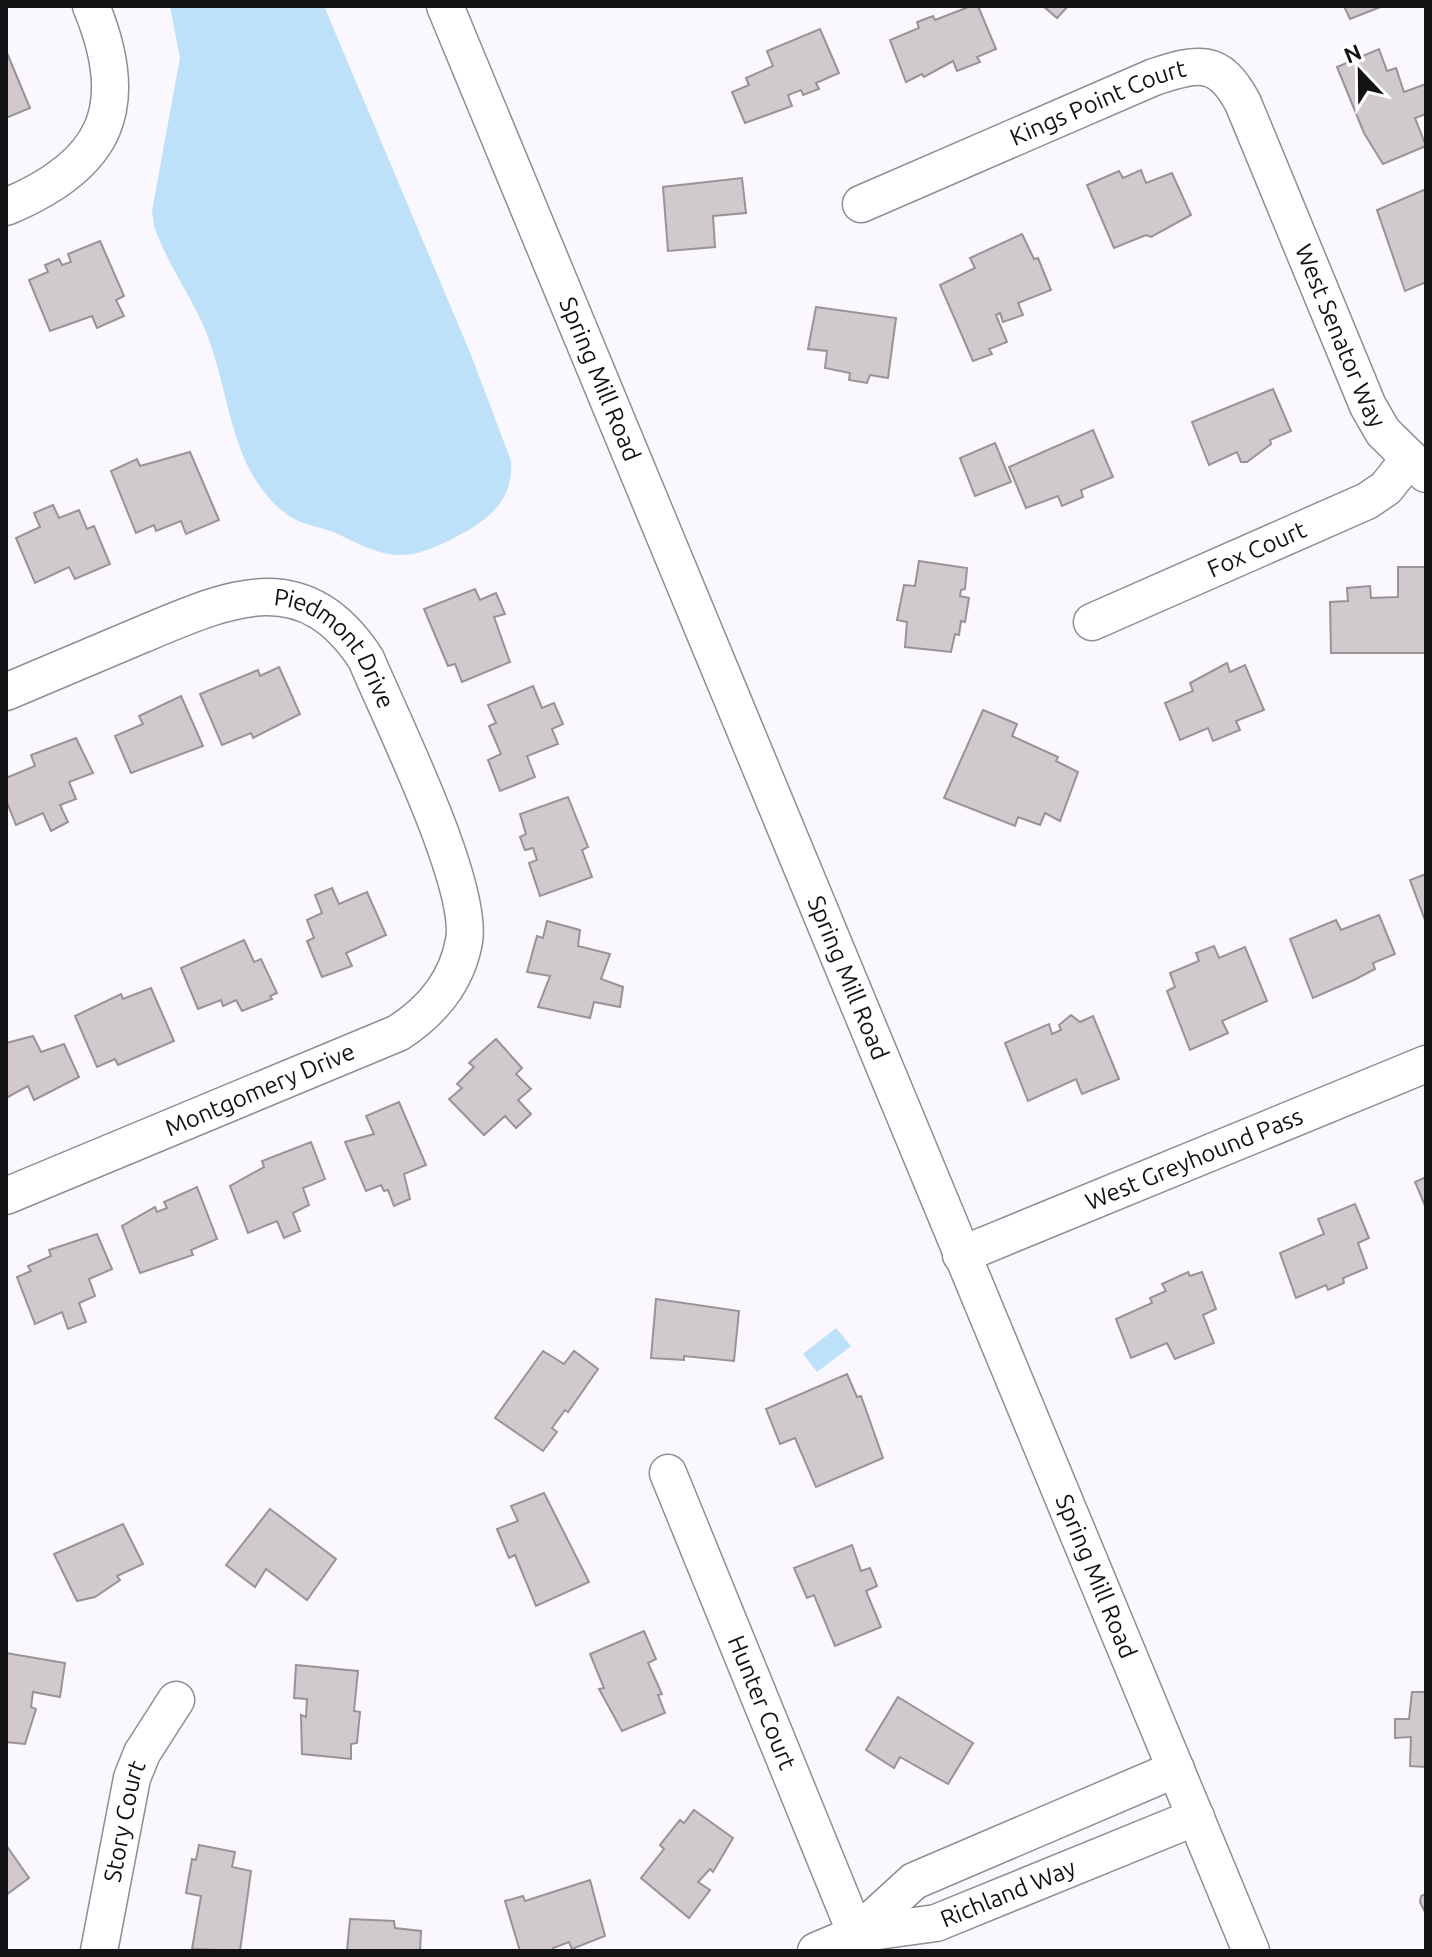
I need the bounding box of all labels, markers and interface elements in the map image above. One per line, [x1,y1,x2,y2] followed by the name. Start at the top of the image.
[1320,32,1400,112] north arrow
[1340,38,1365,68] text: N
[1006,54,1189,151] street label: Kings Point Court
[1290,240,1392,432] street label: West Senator Way
[554,293,646,465] street label: Spring Mill Road
[1203,515,1311,583] street label: Fox Court
[273,583,400,712] street label: Piedmont Drive
[802,892,894,1064] street label: Spring Mill Road
[161,1037,359,1142] street label: Montgomery Drive
[1081,1102,1307,1215] street label: West Greyhound Pass
[1050,1490,1142,1662] street label: Spring Mill Road
[723,1631,802,1774] street label: Hunter Court
[98,1756,151,1885] street label: Story Court
[936,1853,1080,1933] street label: Richland Way

